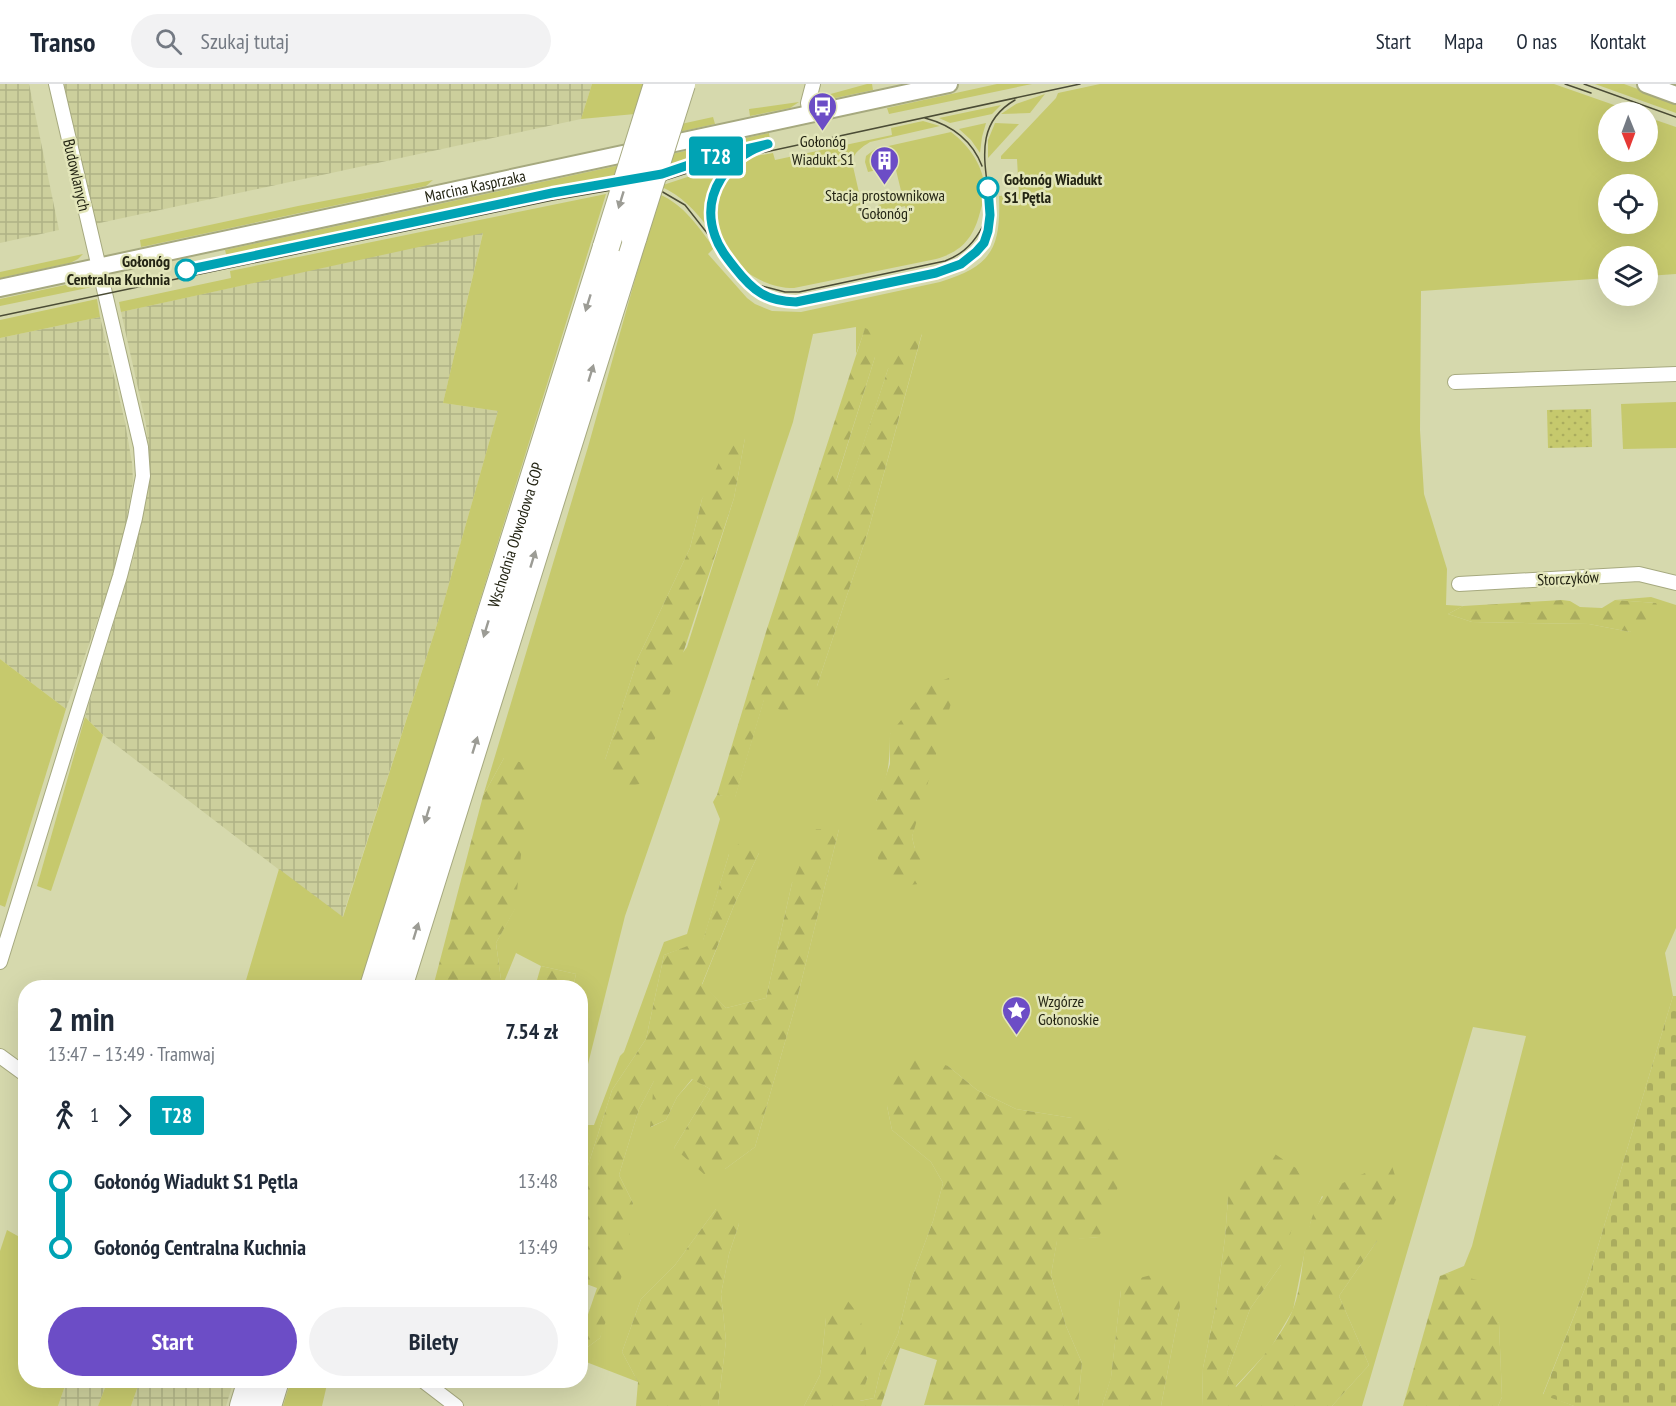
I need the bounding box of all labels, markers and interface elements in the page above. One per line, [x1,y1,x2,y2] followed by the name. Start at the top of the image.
[131,14,551,68] search box
[30,23,95,60] text: Transo
[152,25,185,58] icon: search
[200,27,289,55] text: Szukaj tutaj
[1376,28,1411,55] text: Start
[1444,28,1483,55] text: Mapa
[1516,28,1557,55] text: O nas
[1590,28,1646,55] text: Kontakt
[807,90,839,132] bus stop icon: Gołonóg Wiadukt S1
[1598,102,1658,162] north arrow
[1598,102,1658,306] map controls
[792,131,854,169] place label: Gołonóg Wiadukt S1
[682,136,750,176] line badge: T28
[59,137,95,213] street label: Budowlanych
[701,143,731,170] text: T28
[869,144,901,186] building icon: Stacja prostownikowa "Gołonóg"
[423,165,527,206] street label: Marcina Kasprzaka
[1004,169,1102,207] place label: Gołonóg Wiadukt S1 Pętla
[1598,174,1658,234] button: locate
[977,177,999,199] marker: Gołonóg Wiadukt S1 Pętla
[825,185,945,223] place label: Stacja prostownikowa "Gołonóg"
[616,191,625,209] one-way arrow
[1598,246,1658,306] button: layers
[67,251,170,289] place label: Gołonóg Centralna Kuchnia
[175,259,197,281] marker: Gołonóg Centralna Kuchnia
[583,294,593,312] one-way arrow
[587,364,596,382] one-way arrow
[483,460,548,610] street label: Wschodnia Obwodowa GOP
[529,550,538,568] one-way arrow
[1537,566,1600,590] street label: Storczyków
[480,620,490,638] one-way arrow
[470,736,480,754] one-way arrow
[422,806,431,824] one-way arrow
[412,922,421,940] one-way arrow
[1038,991,1099,1029] place label: Wzgórze Gołonoskie
[1001,994,1033,1036] place icon: Wzgórze Gołonoskie
[48,997,115,1040] text: 2 min
[505,1017,558,1045] text: 7.54 zł
[48,1041,215,1067] text: 13:47 – 13:49 · Tramwaj
[48,1099,81,1132] icon: walk
[108,1099,141,1132] icon: forward
[90,1102,99,1128] text: 1
[162,1102,192,1129] text: T28
[94,1167,298,1195] text: Gołonóg Wiadukt S1 Pętla
[518,1168,558,1194] text: 13:48
[94,1233,306,1261] text: Gołonóg Centralna Kuchnia
[518,1234,558,1260] text: 13:49
[48,1307,297,1376] button: Start
[309,1307,558,1376] button: Bilety

